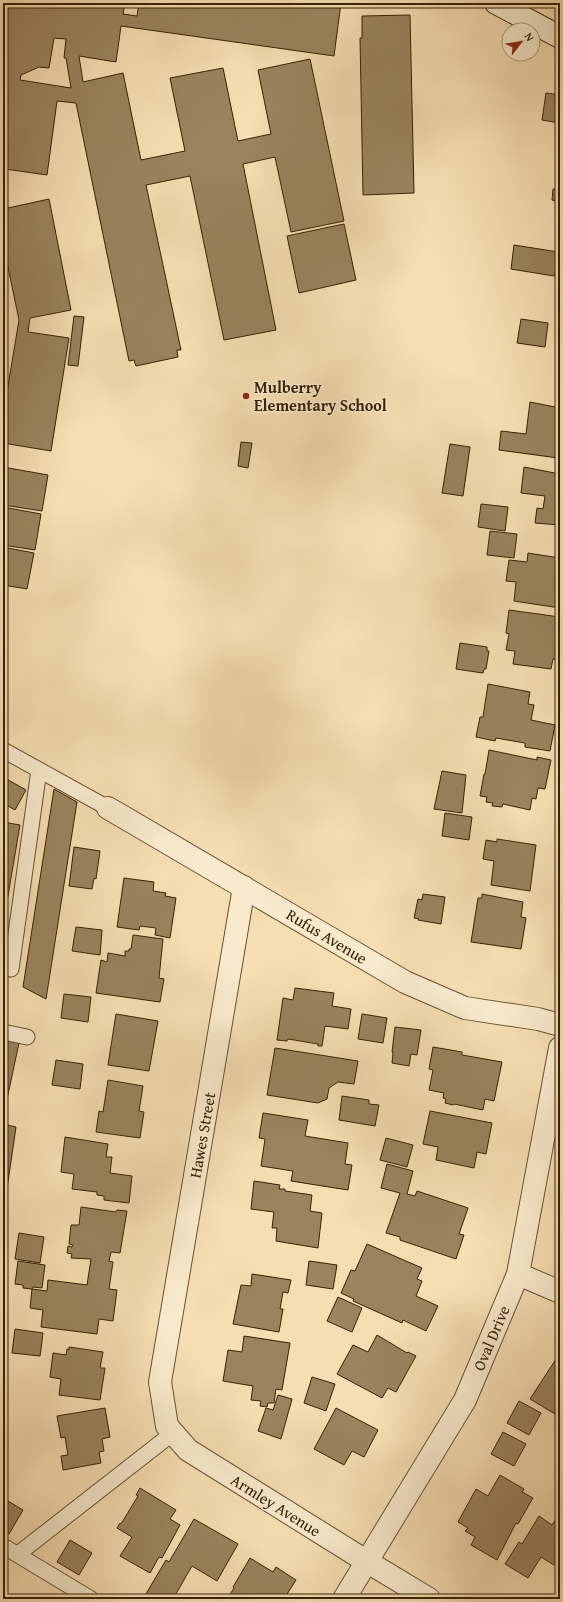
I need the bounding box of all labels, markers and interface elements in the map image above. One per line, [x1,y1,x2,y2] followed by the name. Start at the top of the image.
[501,22,541,62] north arrow
[521,30,539,45] text: N
[254,375,387,417] place label: Mulberry Elementary School
[241,391,251,401] marker: Mulberry Elementary School
[282,902,372,970] street label: Rufus Avenue
[183,1090,221,1180] street label: Hawes Street
[467,1302,515,1374] street label: Oval Drive
[226,1468,326,1542] street label: Armley Avenue

